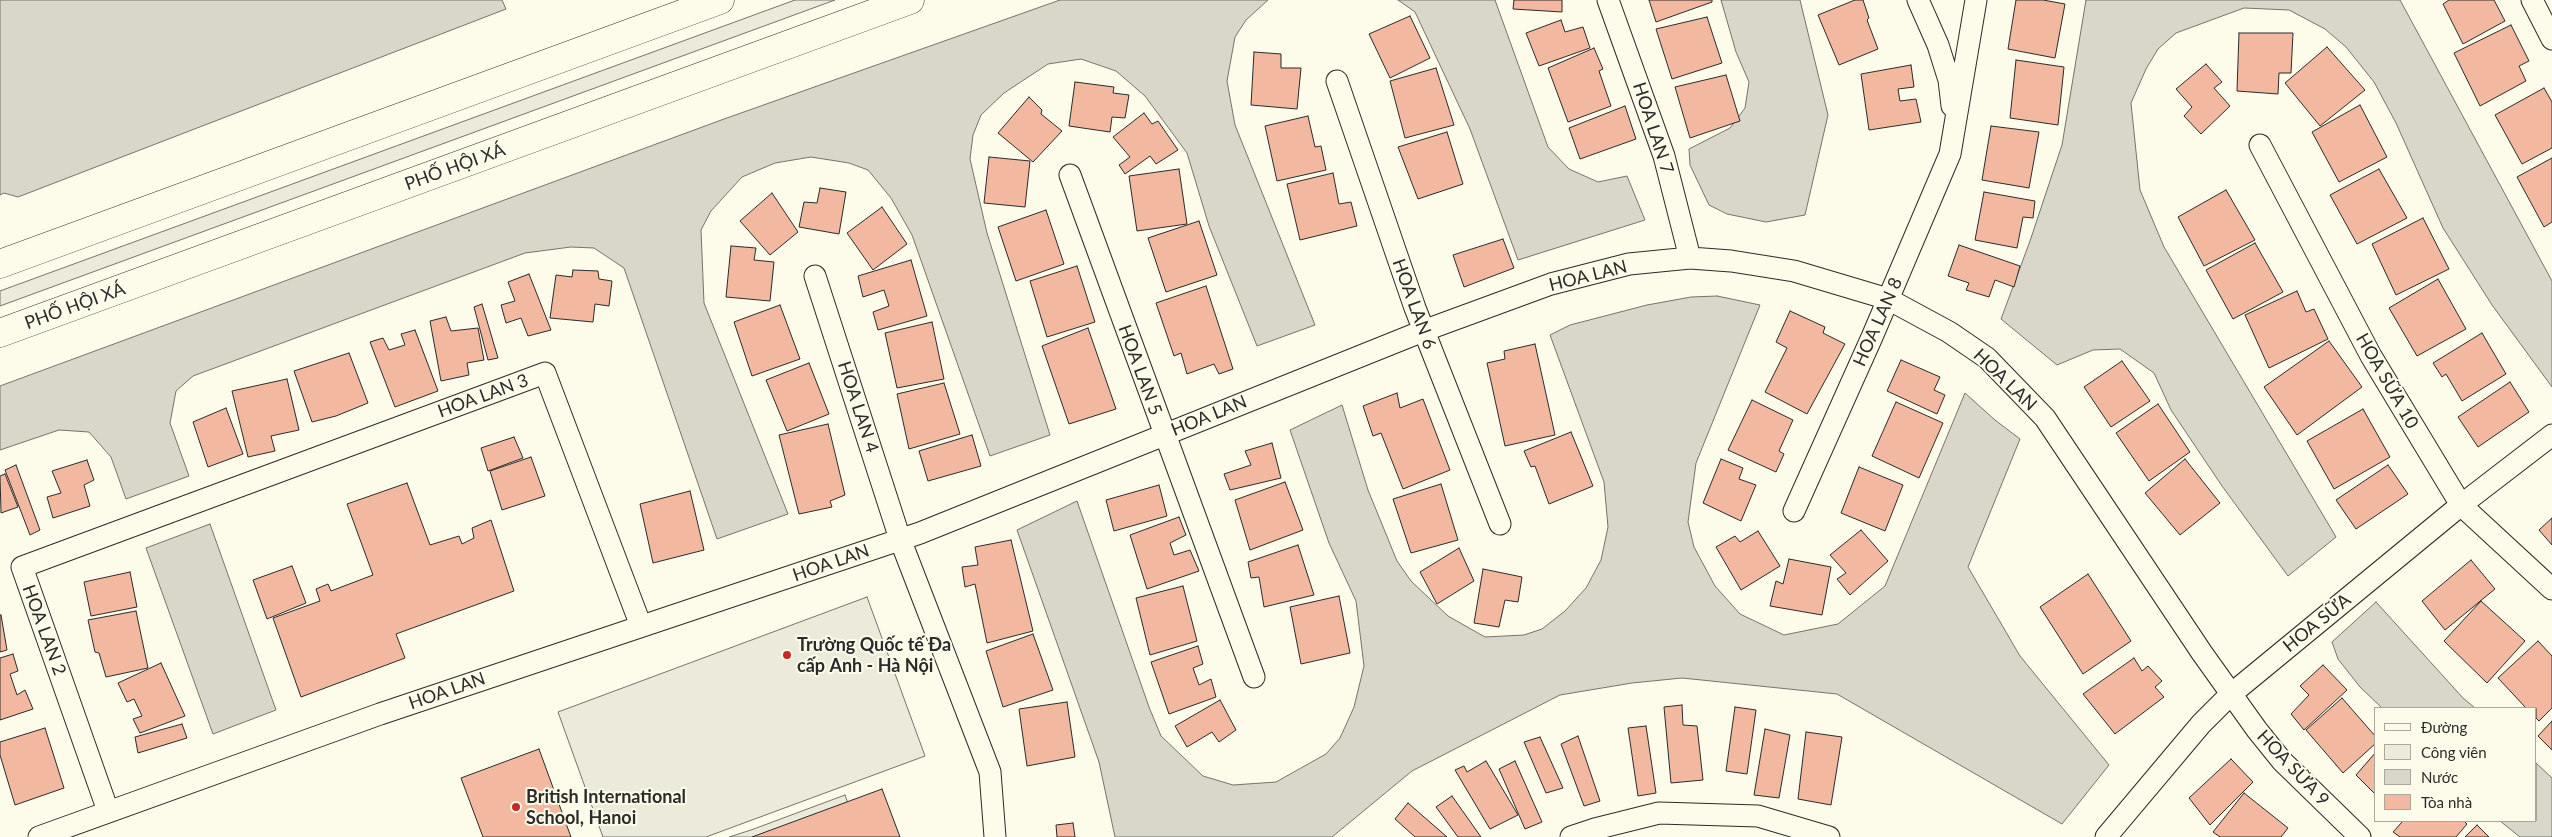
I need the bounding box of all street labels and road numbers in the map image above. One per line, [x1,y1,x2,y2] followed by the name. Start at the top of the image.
[1628,80,1678,176] street label: HOA LAN 7
[402,139,508,195] street label: PHỐ HỘI XÁ
[1388,256,1440,352] street label: HOA LAN 6
[1547,256,1629,296] street label: HOA LAN
[1849,274,1907,370] street label: HOA LAN 8
[22,278,128,334] street label: PHỐ HỘI XÁ
[1114,322,1166,418] street label: HOA LAN 5
[2351,330,2423,432] street label: HOA SỮA 10
[1969,345,2041,415] street label: HOA LAN
[833,359,883,455] street label: HOA LAN 4
[435,370,531,422] street label: HOA LAN 3
[1168,391,1250,441] street label: HOA LAN
[790,540,872,586] street label: HOA LAN
[18,582,70,678] street label: HOA LAN 2
[2279,589,2355,657] street label: HOA SỮA
[406,668,488,714] street label: HOA LAN
[2252,726,2334,810] street label: HOA SỮA 9

